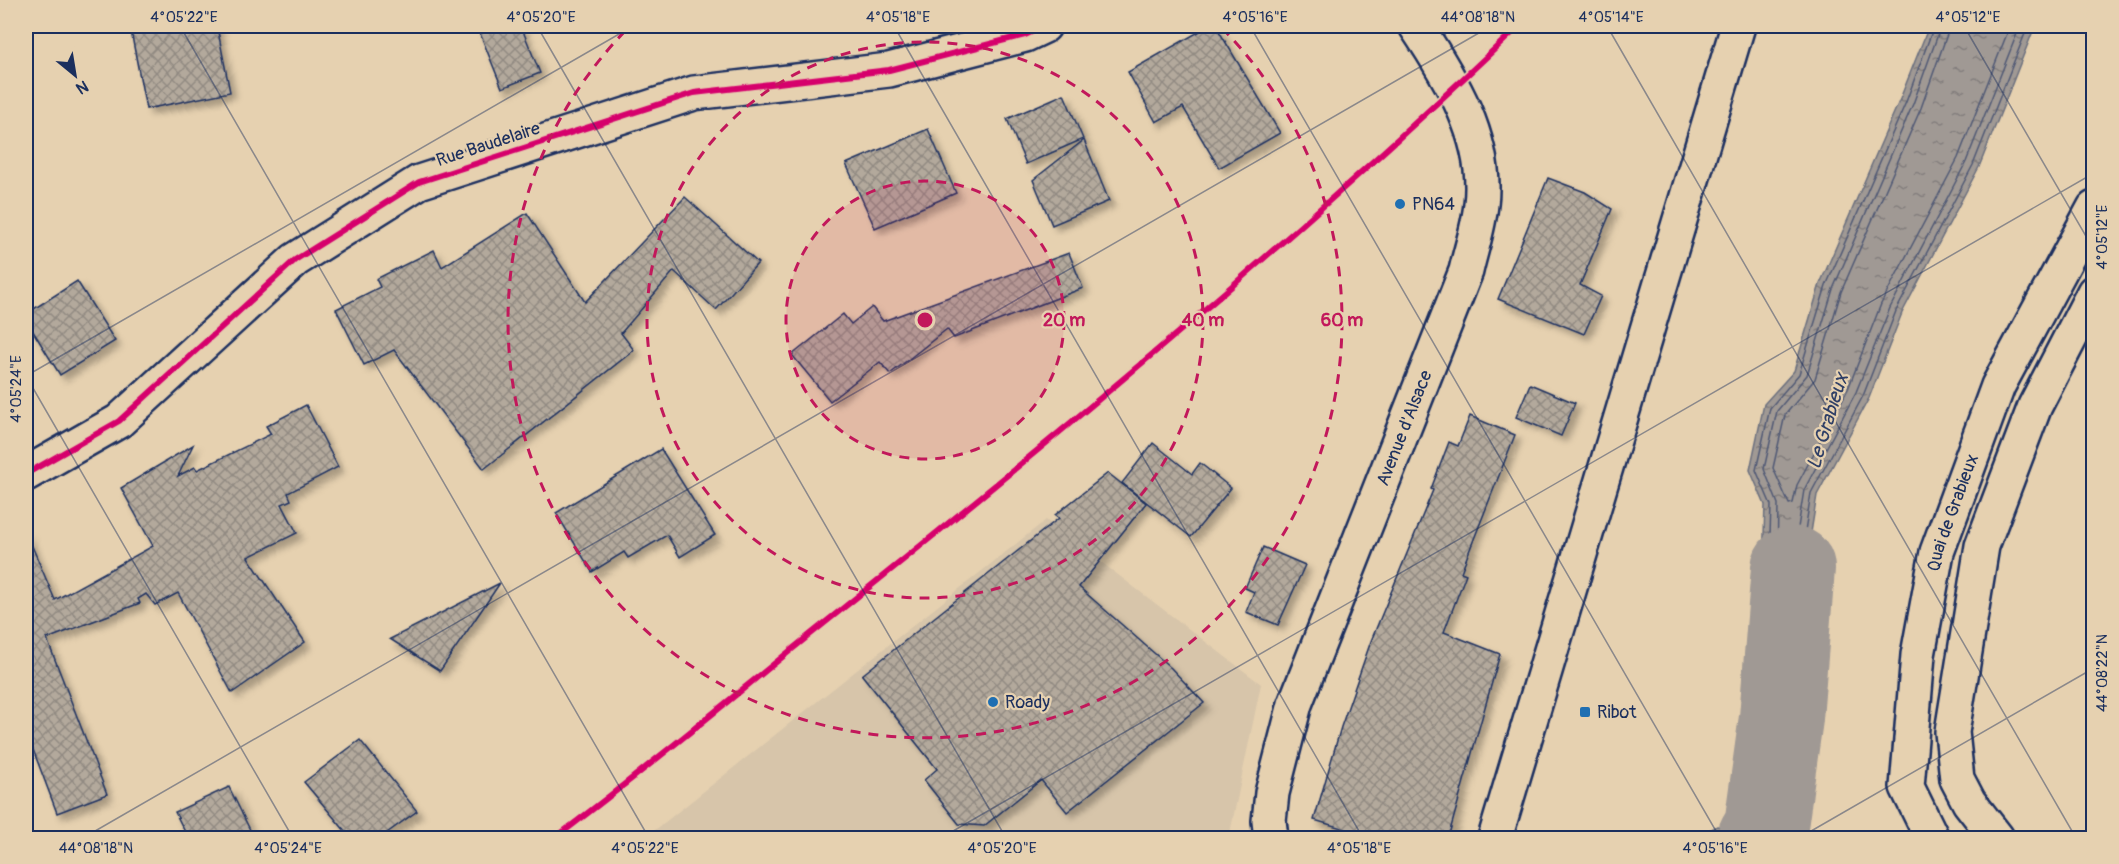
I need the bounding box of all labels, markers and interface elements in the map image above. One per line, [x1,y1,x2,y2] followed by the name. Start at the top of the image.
[150,8,218,27] text: 4°05'22"E
[506,8,576,27] text: 4°05'20"E
[866,8,930,27] text: 4°05'18"E
[1222,8,1288,27] text: 4°05'16"E
[1441,8,1515,27] text: 44°08'18"N
[1578,8,1644,27] text: 4°05'14"E
[1936,8,2001,27] text: 4°05'12"E
[45,45,105,105] north arrow
[72,76,92,99] text: N
[433,117,543,172] street label: Rue Baudelaire
[1412,193,1456,216] place label: PN64
[1393,197,1407,211] marker: PN64
[2093,204,2112,269] text: 4°05'12"E
[1043,309,1085,332] text: 20 m
[1182,309,1224,332] text: 40 m
[1321,309,1363,332] text: 60 m
[915,310,935,330] centre of rings
[7,355,26,423] text: 4°05'24"E
[1371,367,1438,489] street label: Avenue d'Alsace
[1801,368,1854,472] water label: Le Grabieux
[1923,451,1984,573] street label: Quai de Grabieux
[2093,634,2112,712] text: 44°08'22"N
[1005,691,1050,714] place label: Roady
[986,695,1000,709] marker: Roady
[1597,701,1637,724] place label: Ribot
[1578,705,1592,719] marker: Ribot
[59,839,133,858] text: 44°08'18"N
[254,839,322,858] text: 4°05'24"E
[611,839,679,858] text: 4°05'22"E
[967,839,1037,858] text: 4°05'20"E
[1327,839,1391,858] text: 4°05'18"E
[1682,839,1748,858] text: 4°05'16"E

